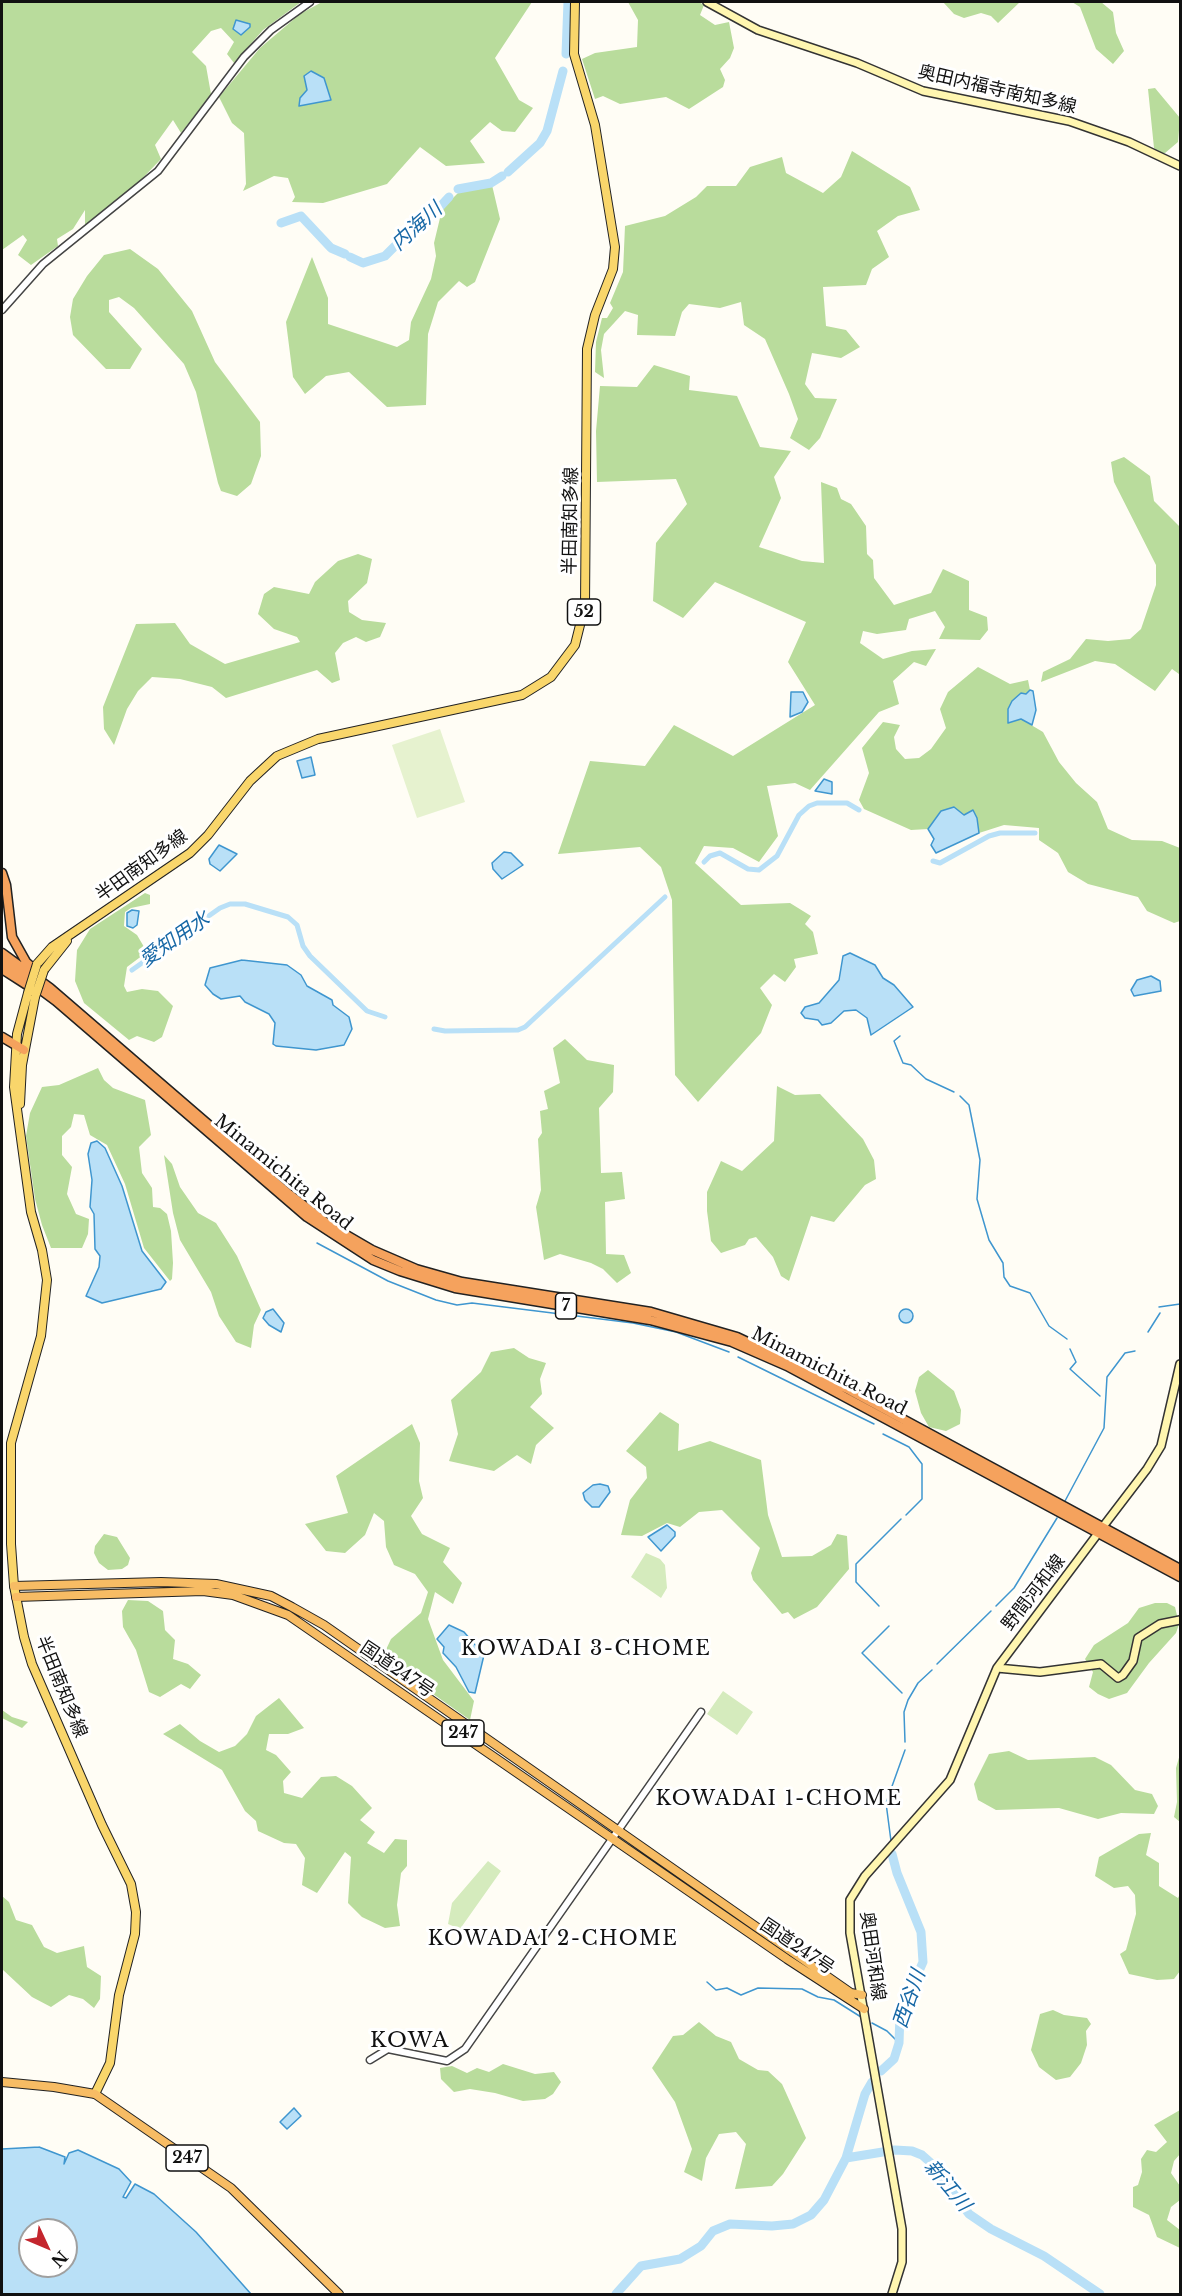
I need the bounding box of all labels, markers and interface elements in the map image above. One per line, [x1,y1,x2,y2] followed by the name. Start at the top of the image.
[916,61,1078,119] street label: 奥田内福寺南知多線
[387,198,447,256] water label: 内海川
[559,467,583,575] street label: 半田南知多線
[568,599,600,625] road number: 52
[92,826,192,906] street label: 半田南知多線
[135,907,215,973] water label: 愛知用水
[210,1111,356,1235] street label: Minamichita Road
[556,1293,576,1319] road number: 7
[748,1323,910,1421] street label: Minamichita Road
[998,1551,1070,1635] street label: 野間河和線
[31,1633,91,1741] street label: 半田南知多線
[356,1637,438,1703] street label: 国道247号
[461,1637,711,1661] district label: KOWADAI 3-CHOME
[442,1720,484,1746] road number: 247
[655,1787,903,1811] district label: KOWADAI 1-CHOME
[855,1910,889,2002] street label: 奥田河和線
[756,1914,838,1980] street label: 国道247号
[428,1927,678,1951] district label: KOWADAI 2-CHOME
[889,1967,931,2031] water label: 西谷川
[370,2028,450,2054] district label: KOWA
[166,2145,208,2171] road number: 247
[919,2155,975,2217] water label: 新江川
[18,2218,78,2278] north arrow
[47,2247,72,2271] text: N

